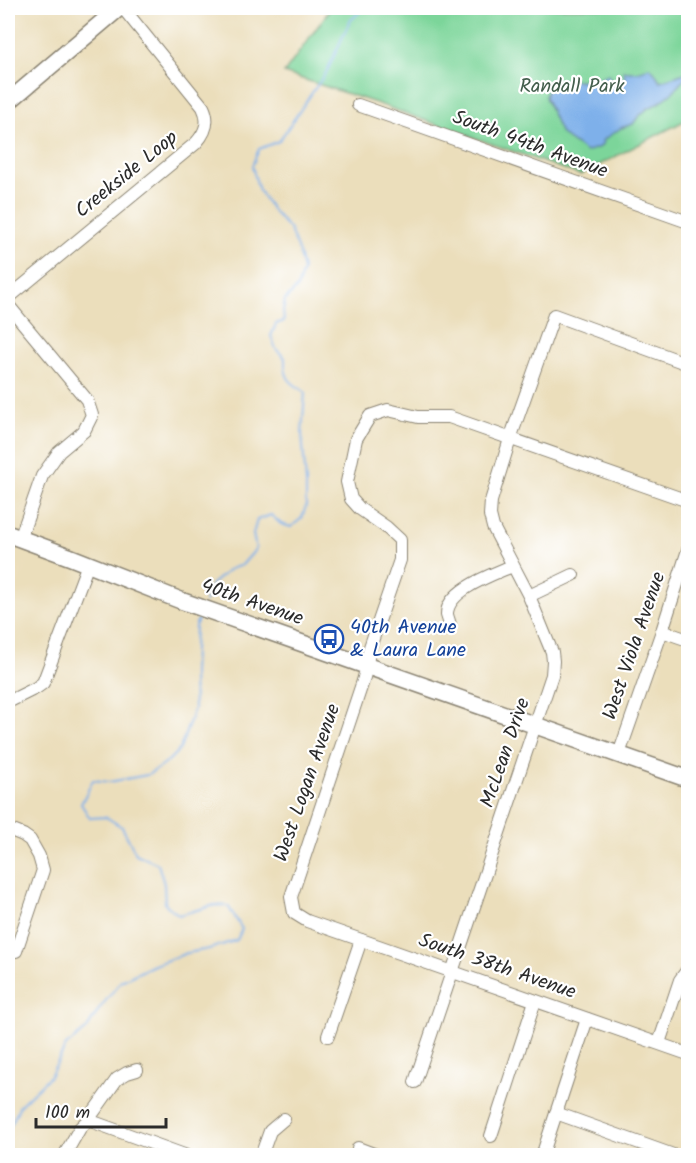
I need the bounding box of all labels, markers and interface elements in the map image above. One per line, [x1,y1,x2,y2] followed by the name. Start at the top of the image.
[519,71,625,103] park label: Randall Park
[448,102,612,188] street label: South 44th Avenue
[68,123,186,227] street label: Creekside Loop
[595,568,675,724] street label: West Viola Avenue
[196,571,308,635] street label: 40th Avenue
[350,612,466,667] place label: 40th Avenue & Laura Lane
[313,623,345,655] bus stop icon: 40th Avenue & Laura Lane
[472,694,540,812] street label: McLean Drive
[266,700,350,866] street label: West Logan Avenue
[414,925,580,1009] street label: South 38th Avenue
[36,1091,166,1129] scale bar
[45,1099,90,1128] text: 100 m

